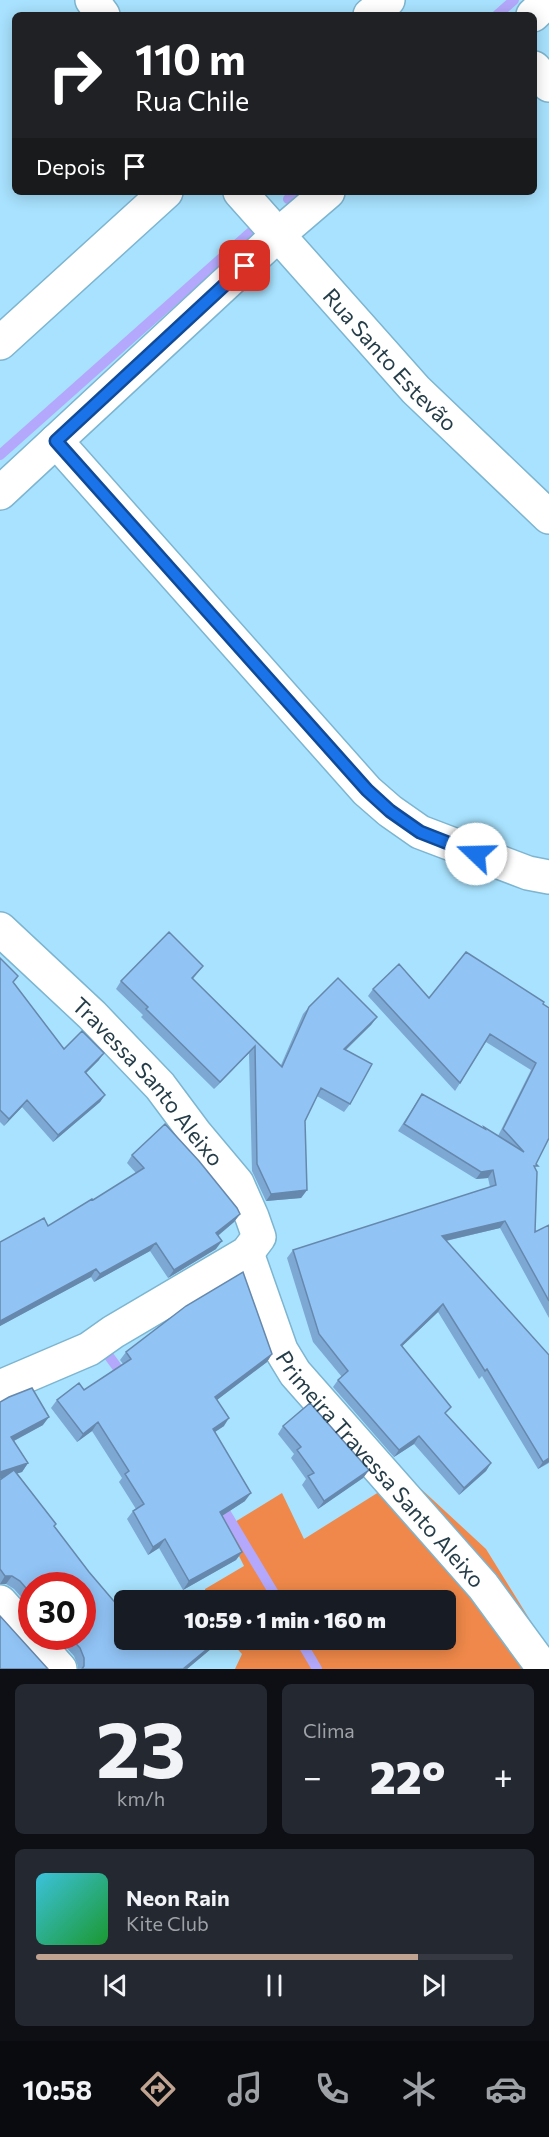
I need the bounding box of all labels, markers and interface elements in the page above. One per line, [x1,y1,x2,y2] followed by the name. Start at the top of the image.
[135,32,246,84] text: 110 m
[36,36,114,114] icon: right
[135,84,249,117] text: Rua Chile
[118,150,151,183] icon: arrive
[36,153,106,180] text: Depois
[219,240,270,291] pin
[228,249,261,282] icon: arrive
[318,282,463,436] street label: Rua Santo Estevão
[444,822,508,886] position arrow
[67,991,230,1171] street label: Travessa Santo Aleixo
[271,1345,491,1592] street label: Primeira Travessa Santo Aleixo
[18,1572,96,1650] speed limit sign: 30
[184,1606,386,1633] text: 10:59 · 1 min · 160 m
[96,1699,186,1794] text: 23
[303,1718,355,1742] text: Clima
[370,1748,446,1803] text: 22°
[303,1755,322,1796] text: −
[494,1755,513,1796] text: +
[117,1786,165,1810] text: km/h
[126,1884,230,1911] text: Neon Rain
[126,1911,209,1935] text: Kite Club
[99,1969,132,2002] icon: previous
[258,1969,291,2002] icon: pause
[417,1969,450,2002] icon: next
[137,2068,179,2110] icon: directions
[224,2068,266,2110] icon: music
[311,2068,353,2110] icon: phone
[398,2068,440,2110] icon: climate
[485,2068,527,2110] icon: car
[22,2073,92,2106] text: 10:58

